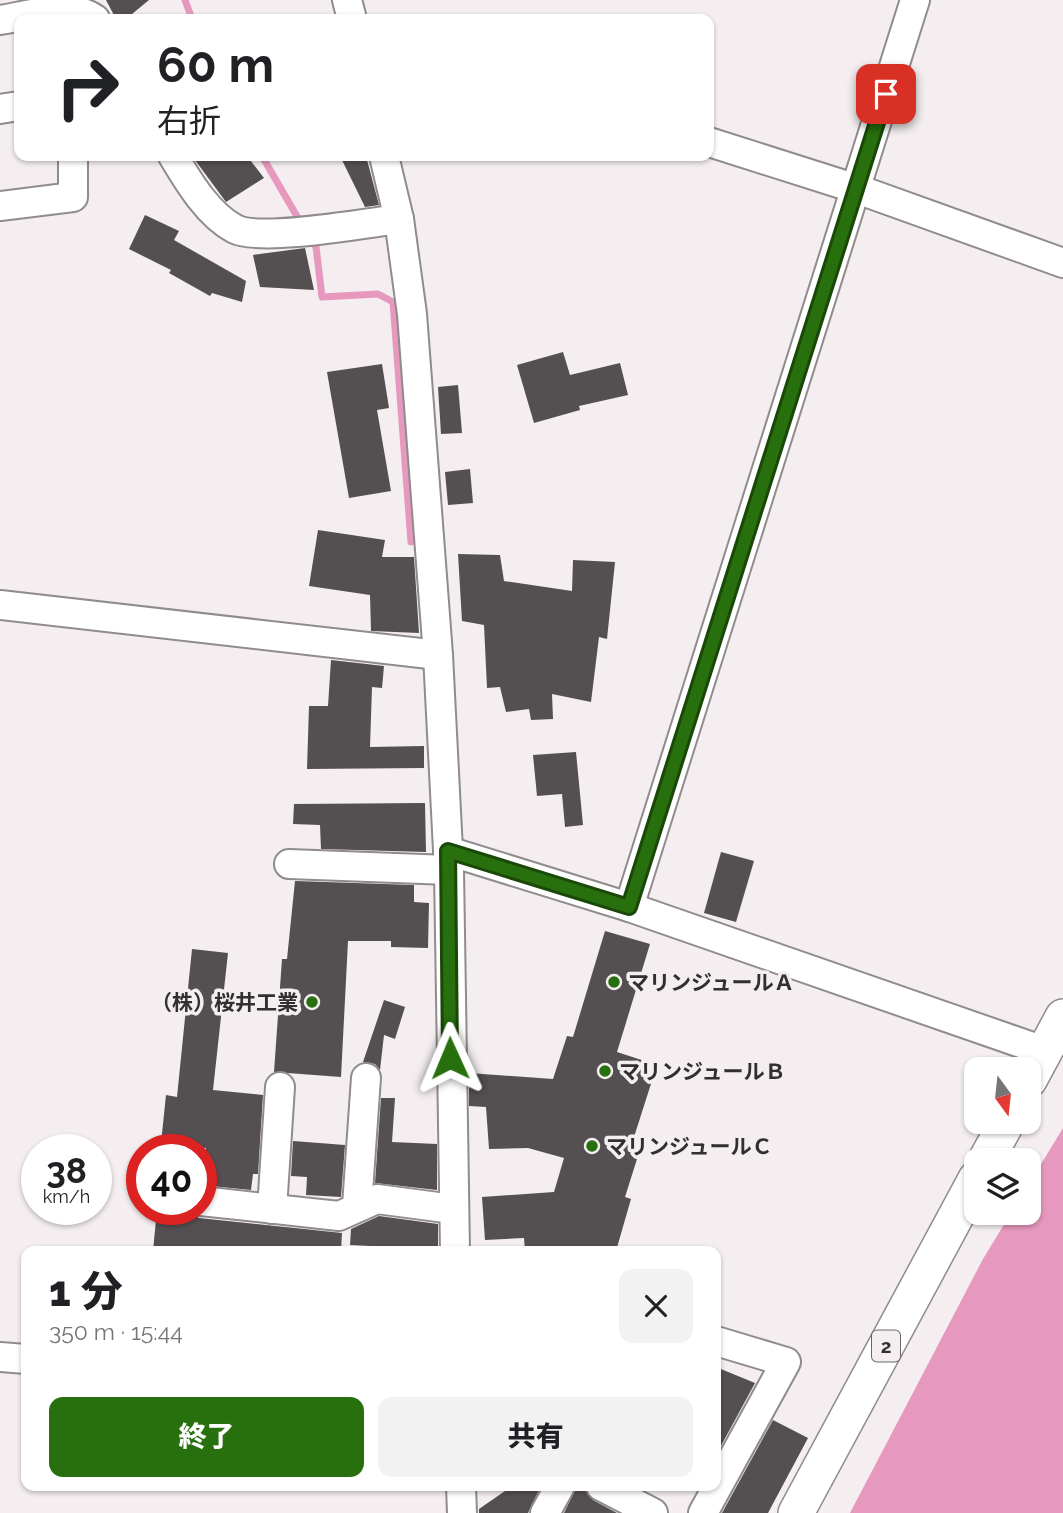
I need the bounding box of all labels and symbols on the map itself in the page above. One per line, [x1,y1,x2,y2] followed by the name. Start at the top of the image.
[856,64,916,124] pin
[628,970,795,995] place label: マリンジュールＡ
[606,974,622,990] marker: マリンジュールＡ
[151,990,298,1015] place label: （株）桜井工業
[304,994,320,1010] marker: （株）桜井工業
[413,1021,487,1095] position arrow
[964,1057,1041,1134] north arrow
[619,1059,786,1084] place label: マリンジュールＢ
[597,1063,613,1079] marker: マリンジュールＢ
[126,1134,217,1225] speed limit sign: 40
[606,1134,773,1159] place label: マリンジュールＣ
[584,1138,600,1154] marker: マリンジュールＣ
[872,1330,900,1362] road number: 2

